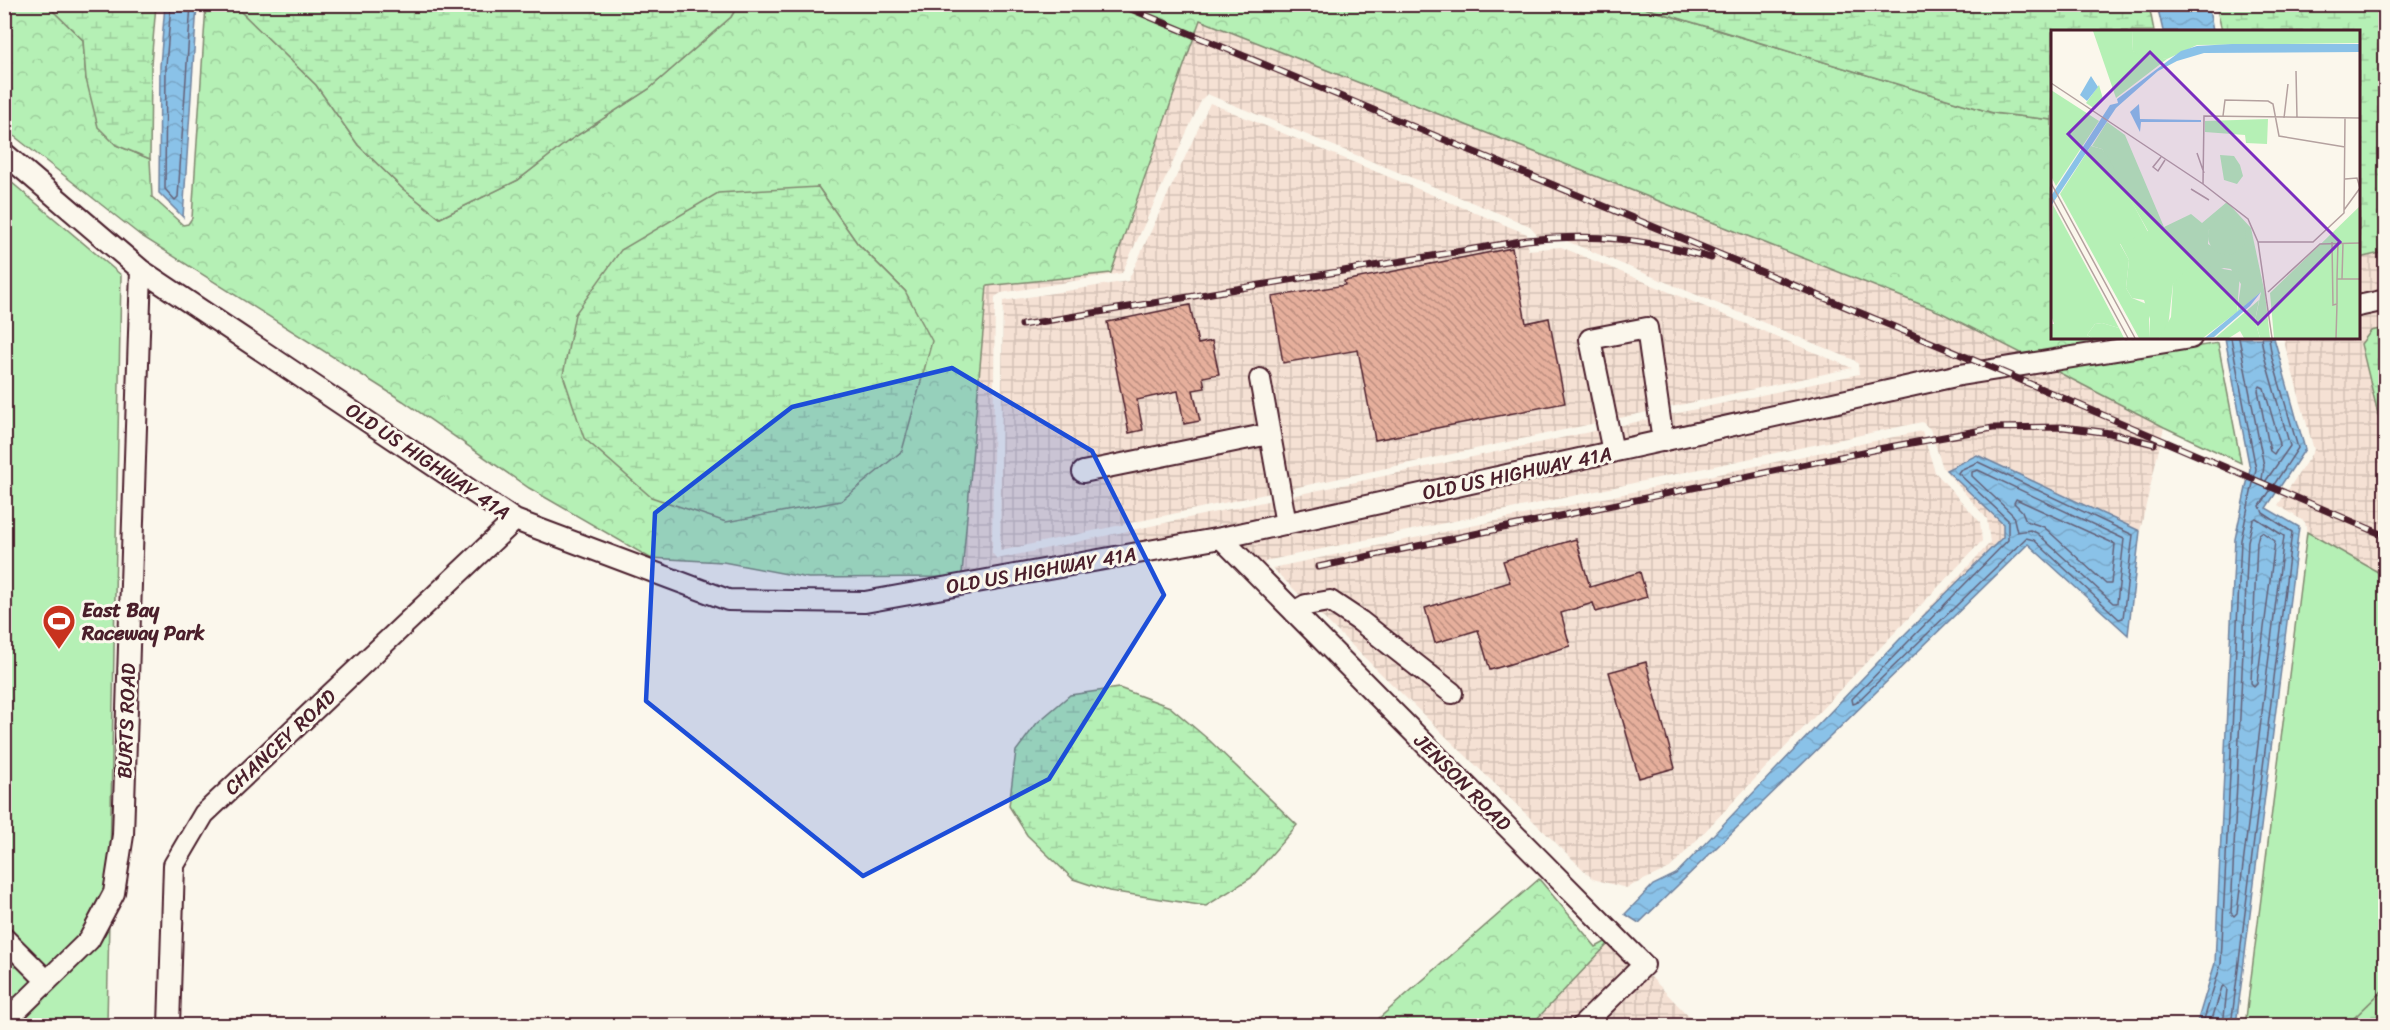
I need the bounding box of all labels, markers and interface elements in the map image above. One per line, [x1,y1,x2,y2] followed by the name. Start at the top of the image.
[2051,30,2360,339] inset map
[338,393,517,530] street label: OLD US HIGHWAY 41A
[1419,436,1615,511] street label: OLD US HIGHWAY 41A
[943,537,1139,604] street label: OLD US HIGHWAY 41A
[81,593,205,651] place label: East Bay Raceway Park
[41,603,77,650] sports icon: East Bay Raceway Park
[107,663,146,779] street label: BURTS ROAD
[216,681,345,804] street label: CHANCEY ROAD
[1405,724,1520,840] street label: JENSON ROAD

